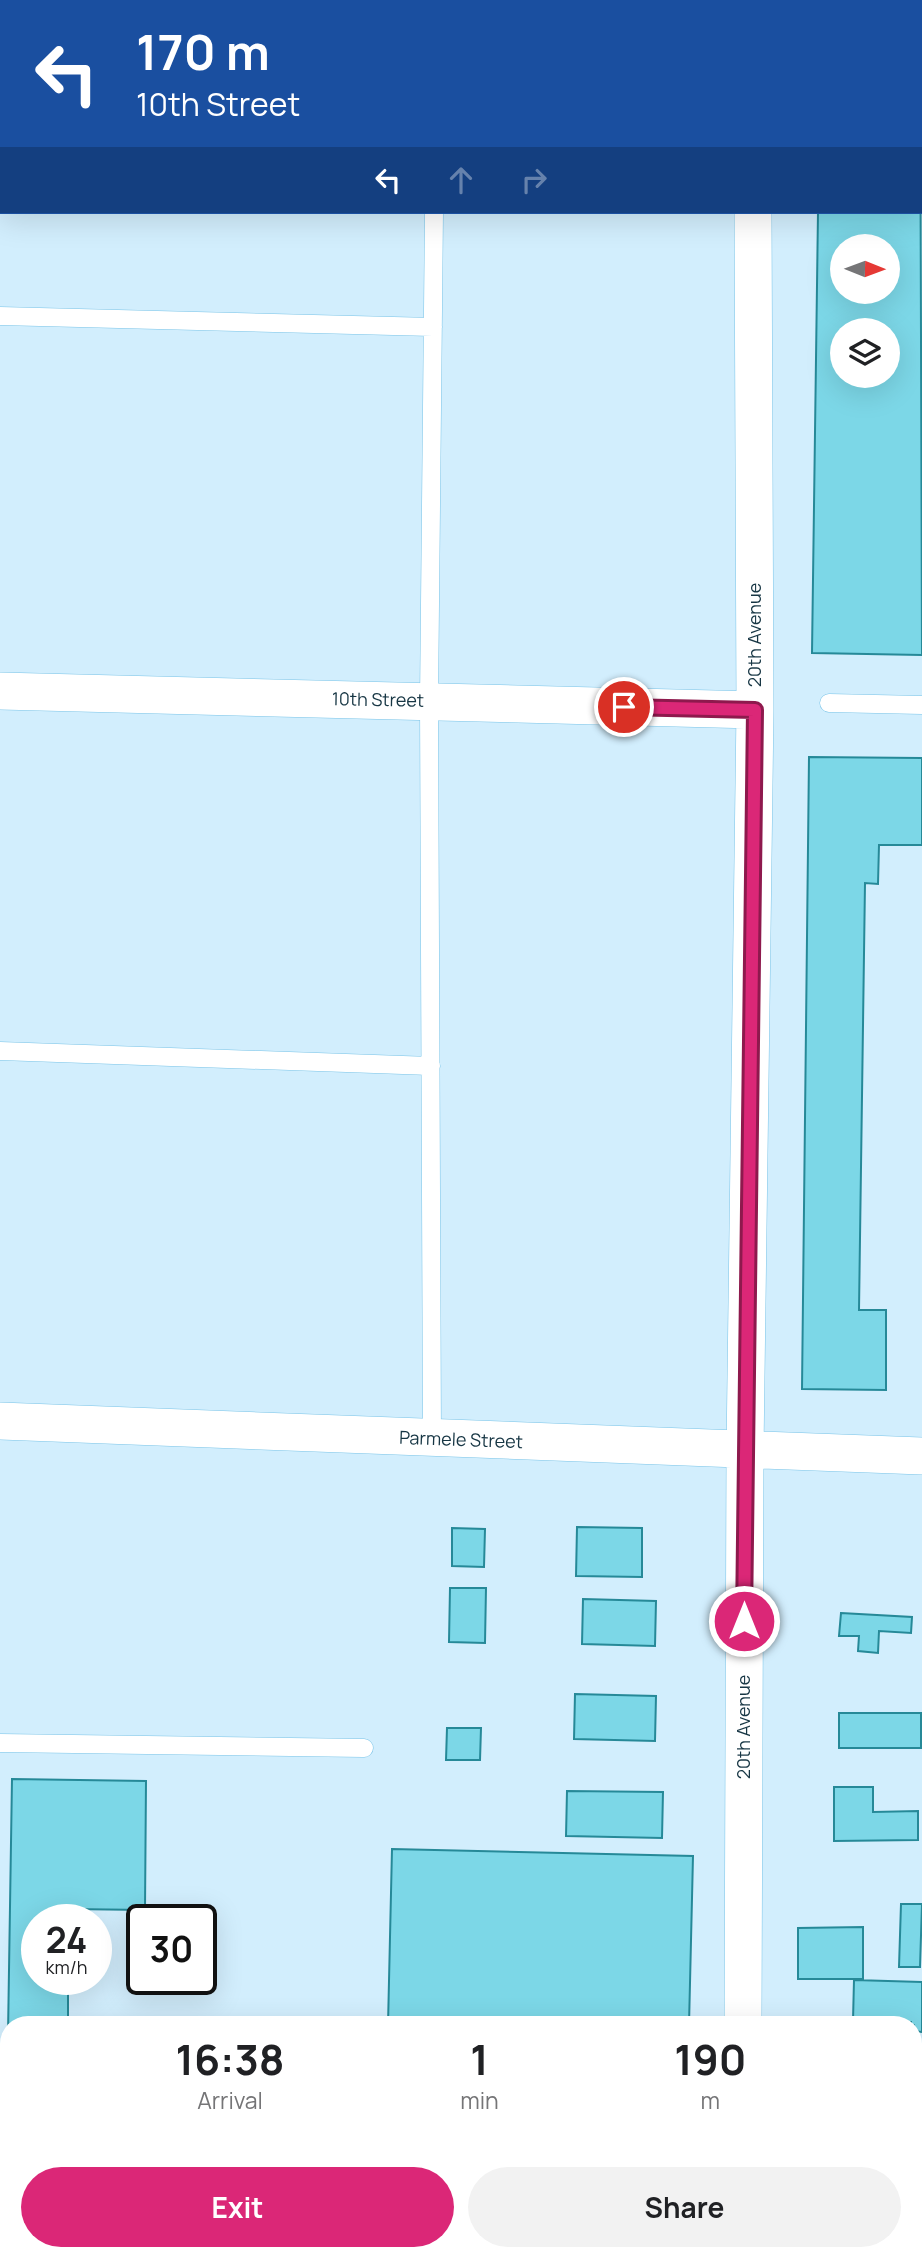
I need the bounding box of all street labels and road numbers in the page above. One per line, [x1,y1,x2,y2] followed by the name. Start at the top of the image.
[742,583,766,687] street label: 20th Avenue
[332,686,424,712] street label: 10th Street
[399,1425,523,1453] street label: Parmele Street
[731,1675,755,1779] street label: 20th Avenue

